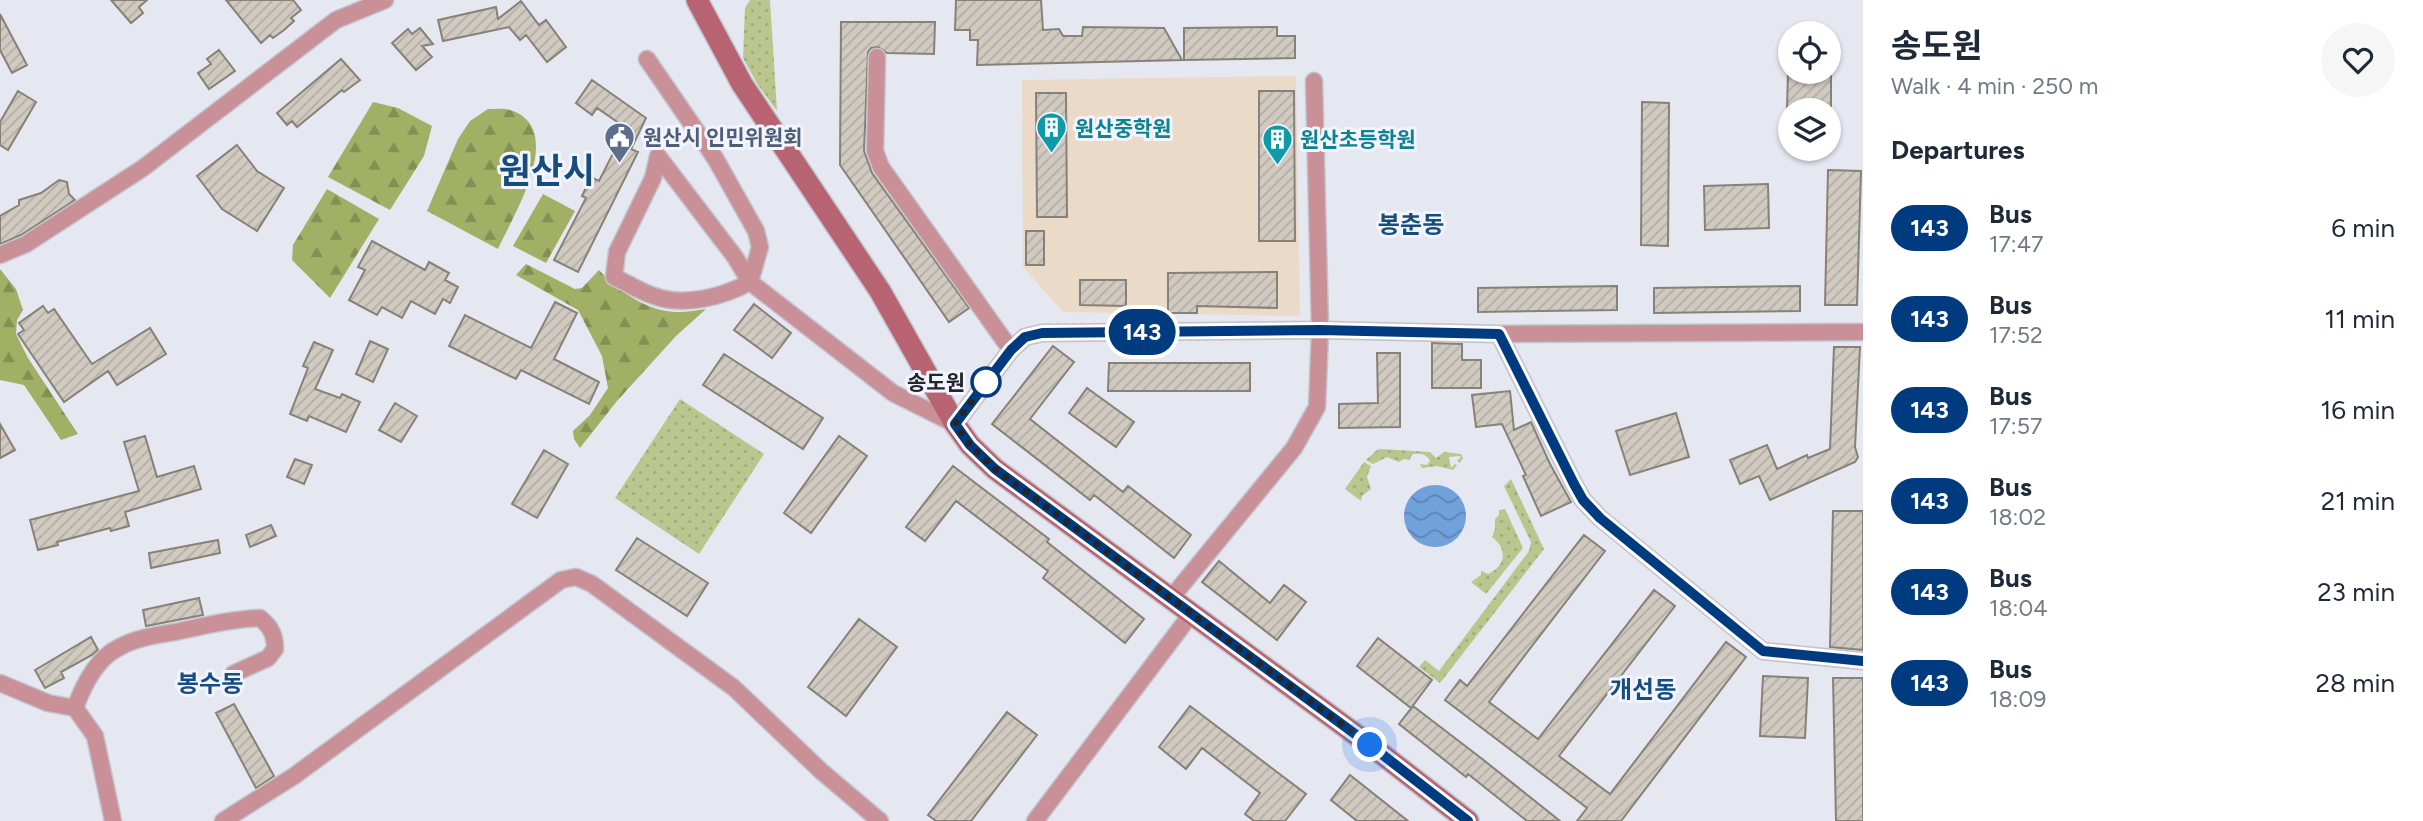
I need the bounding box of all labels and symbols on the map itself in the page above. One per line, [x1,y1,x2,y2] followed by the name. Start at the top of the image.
[1035,111,1069,155] building icon: 원산중학원
[1075,116,1172,141] place label: 원산중학원
[603,120,637,164] public building icon: 원산시 인민위원회
[1260,122,1294,166] building icon: 원산초등학원
[643,125,803,150] place label: 원산시 인민위원회
[1300,127,1416,152] place label: 원산초등학원
[499,150,595,192] district label: 원산시
[1378,210,1444,239] district label: 봉춘동
[1102,309,1182,355] line badge: 143
[971,367,1001,397] marker: 송도원
[907,370,965,395] place label: 송도원
[177,669,243,698] district label: 봉수동
[1610,675,1676,704] district label: 개선동
[1352,727,1387,762] your location

